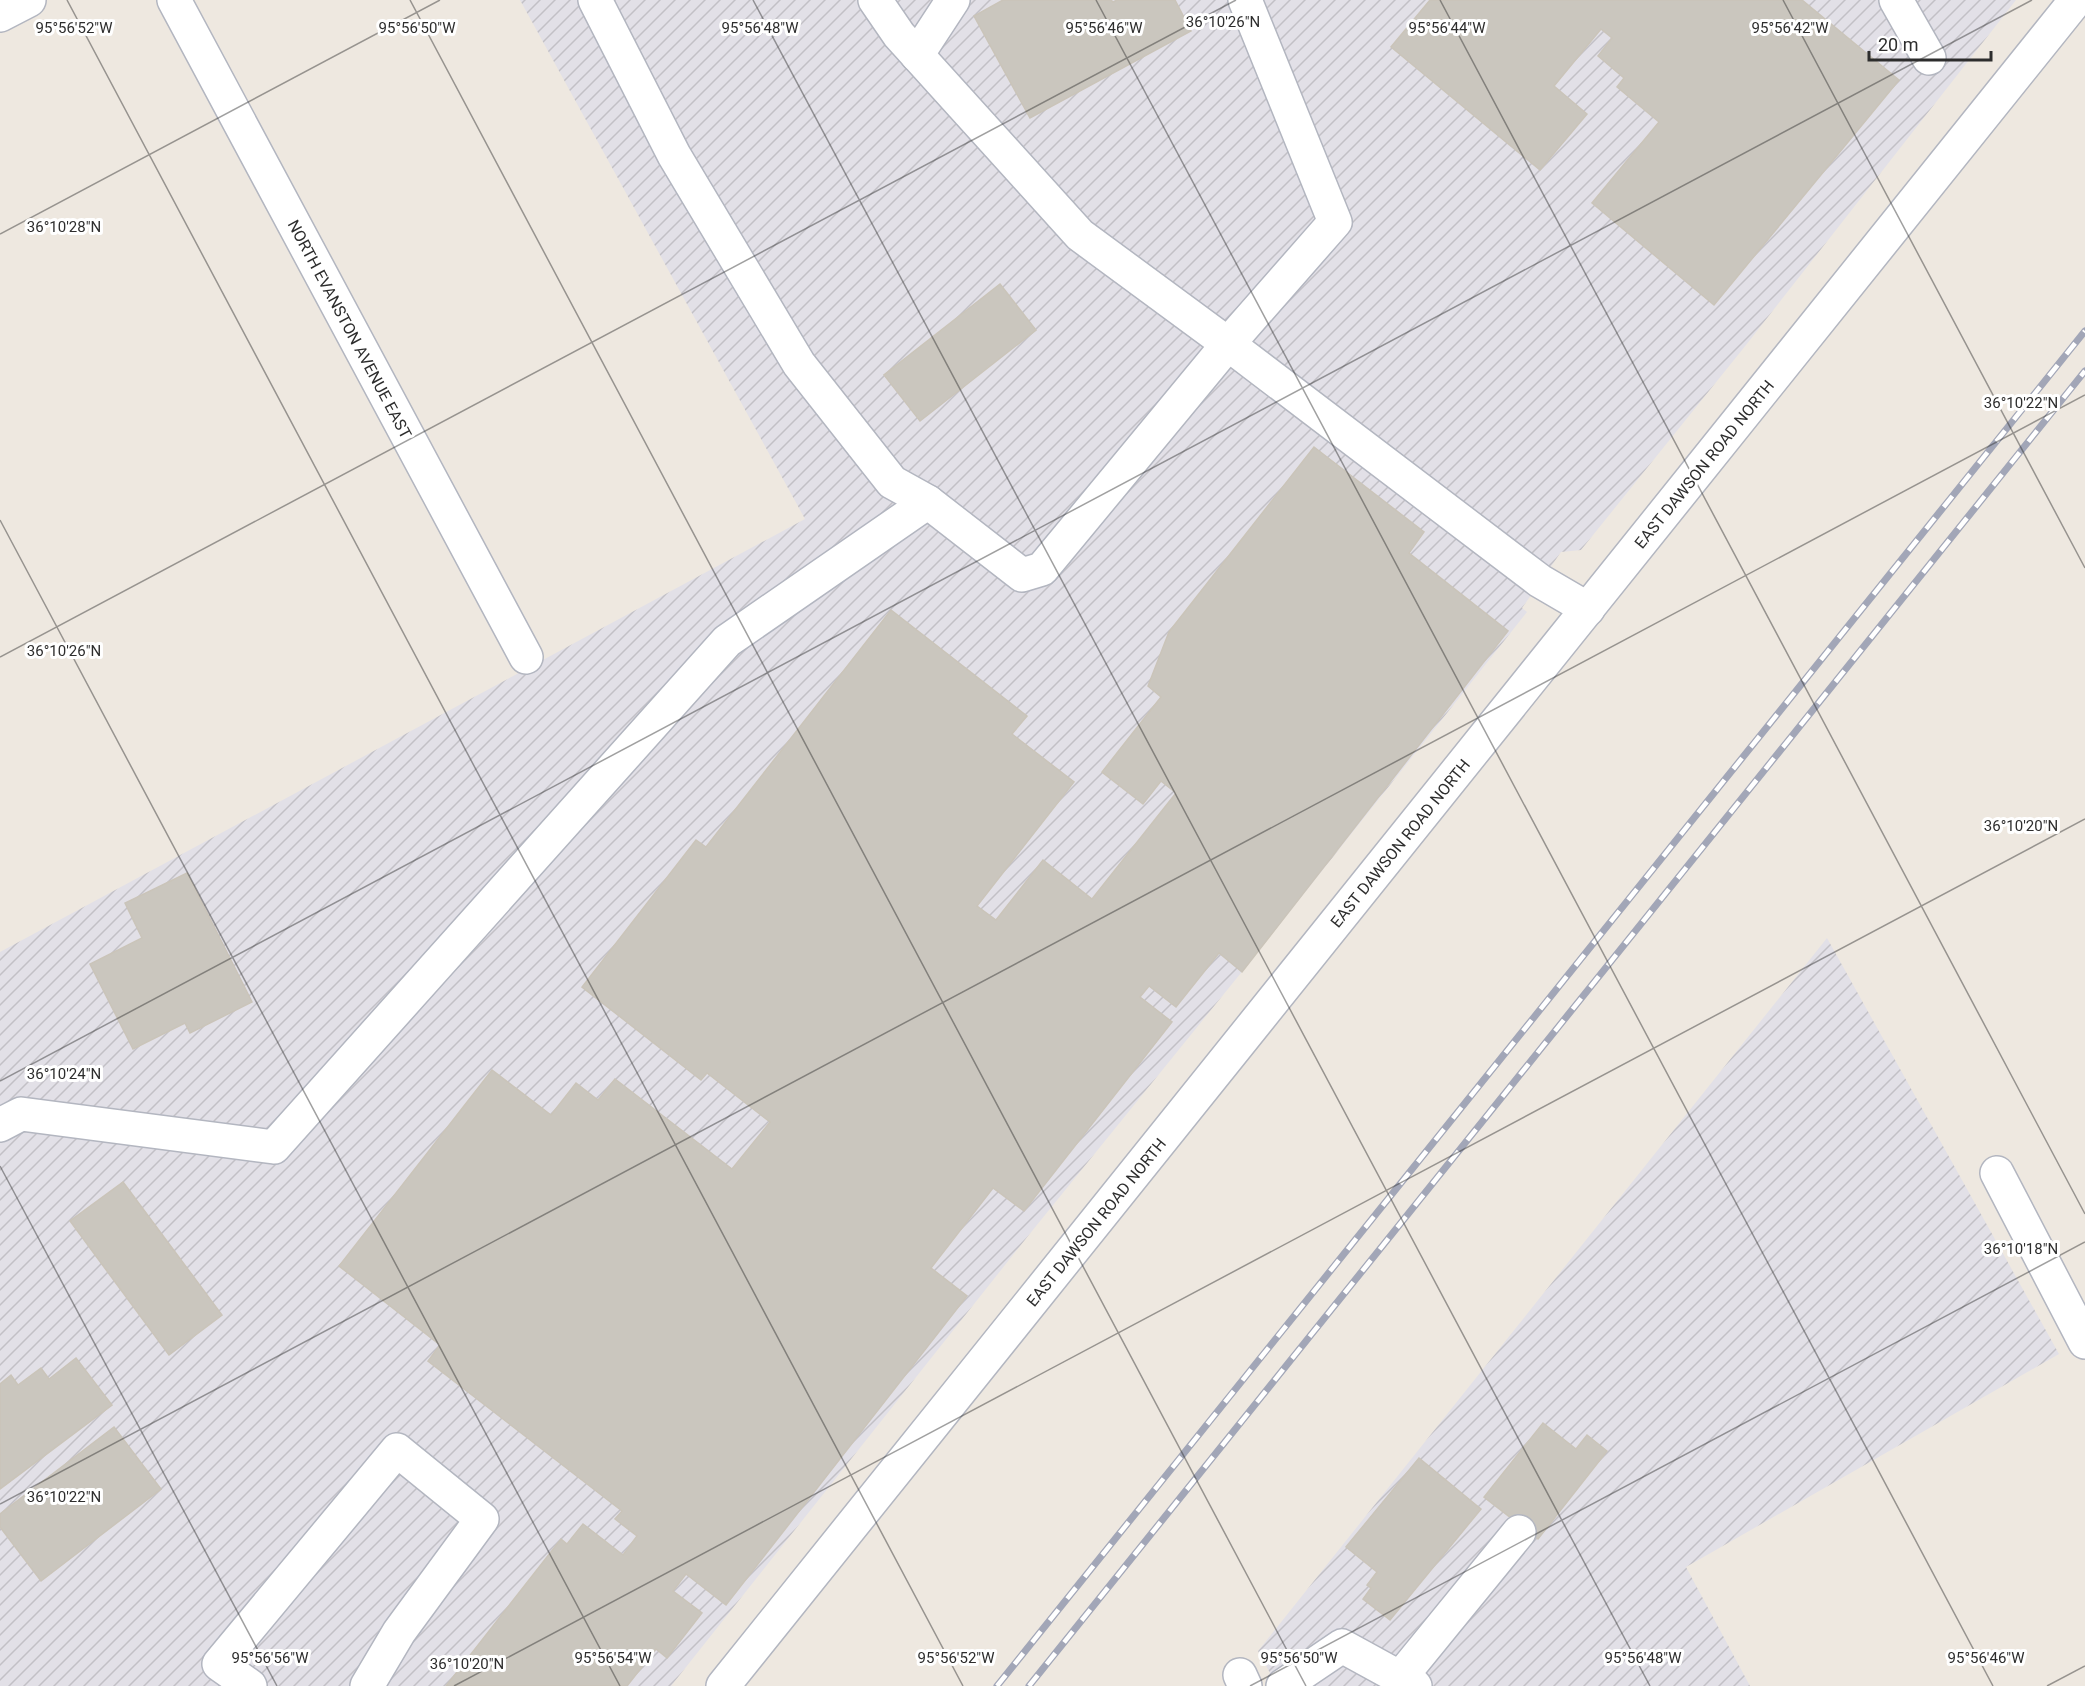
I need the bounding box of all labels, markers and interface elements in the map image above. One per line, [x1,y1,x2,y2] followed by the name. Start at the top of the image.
[1186,13,1260,31] text: 36°10'26"N
[36,19,112,37] text: 95°56'52"W
[379,19,455,37] text: 95°56'50"W
[722,19,798,37] text: 95°56'48"W
[1066,19,1142,37] text: 95°56'46"W
[1409,19,1485,37] text: 95°56'44"W
[1752,19,1828,37] text: 95°56'42"W
[1869,24,1990,62] scale bar
[1878,34,1918,55] text: 20 m
[284,217,416,442] street label: NORTH EVANSTON AVENUE EAST
[27,218,101,236] text: 36°10'28"N
[1631,376,1778,552] street label: EAST DAWSON ROAD NORTH
[1984,394,2058,412] text: 36°10'22"N
[27,642,101,660] text: 36°10'26"N
[1327,755,1474,931] street label: EAST DAWSON ROAD NORTH
[1984,817,2058,835] text: 36°10'20"N
[27,1065,101,1083] text: 36°10'24"N
[1023,1134,1170,1310] street label: EAST DAWSON ROAD NORTH
[1984,1240,2058,1258] text: 36°10'18"N
[27,1488,101,1506] text: 36°10'22"N
[232,1649,308,1667] text: 95°56'56"W
[575,1649,651,1667] text: 95°56'54"W
[918,1649,994,1667] text: 95°56'52"W
[1261,1649,1337,1667] text: 95°56'50"W
[1605,1649,1681,1667] text: 95°56'48"W
[1948,1649,2024,1667] text: 95°56'46"W
[430,1655,504,1673] text: 36°10'20"N

